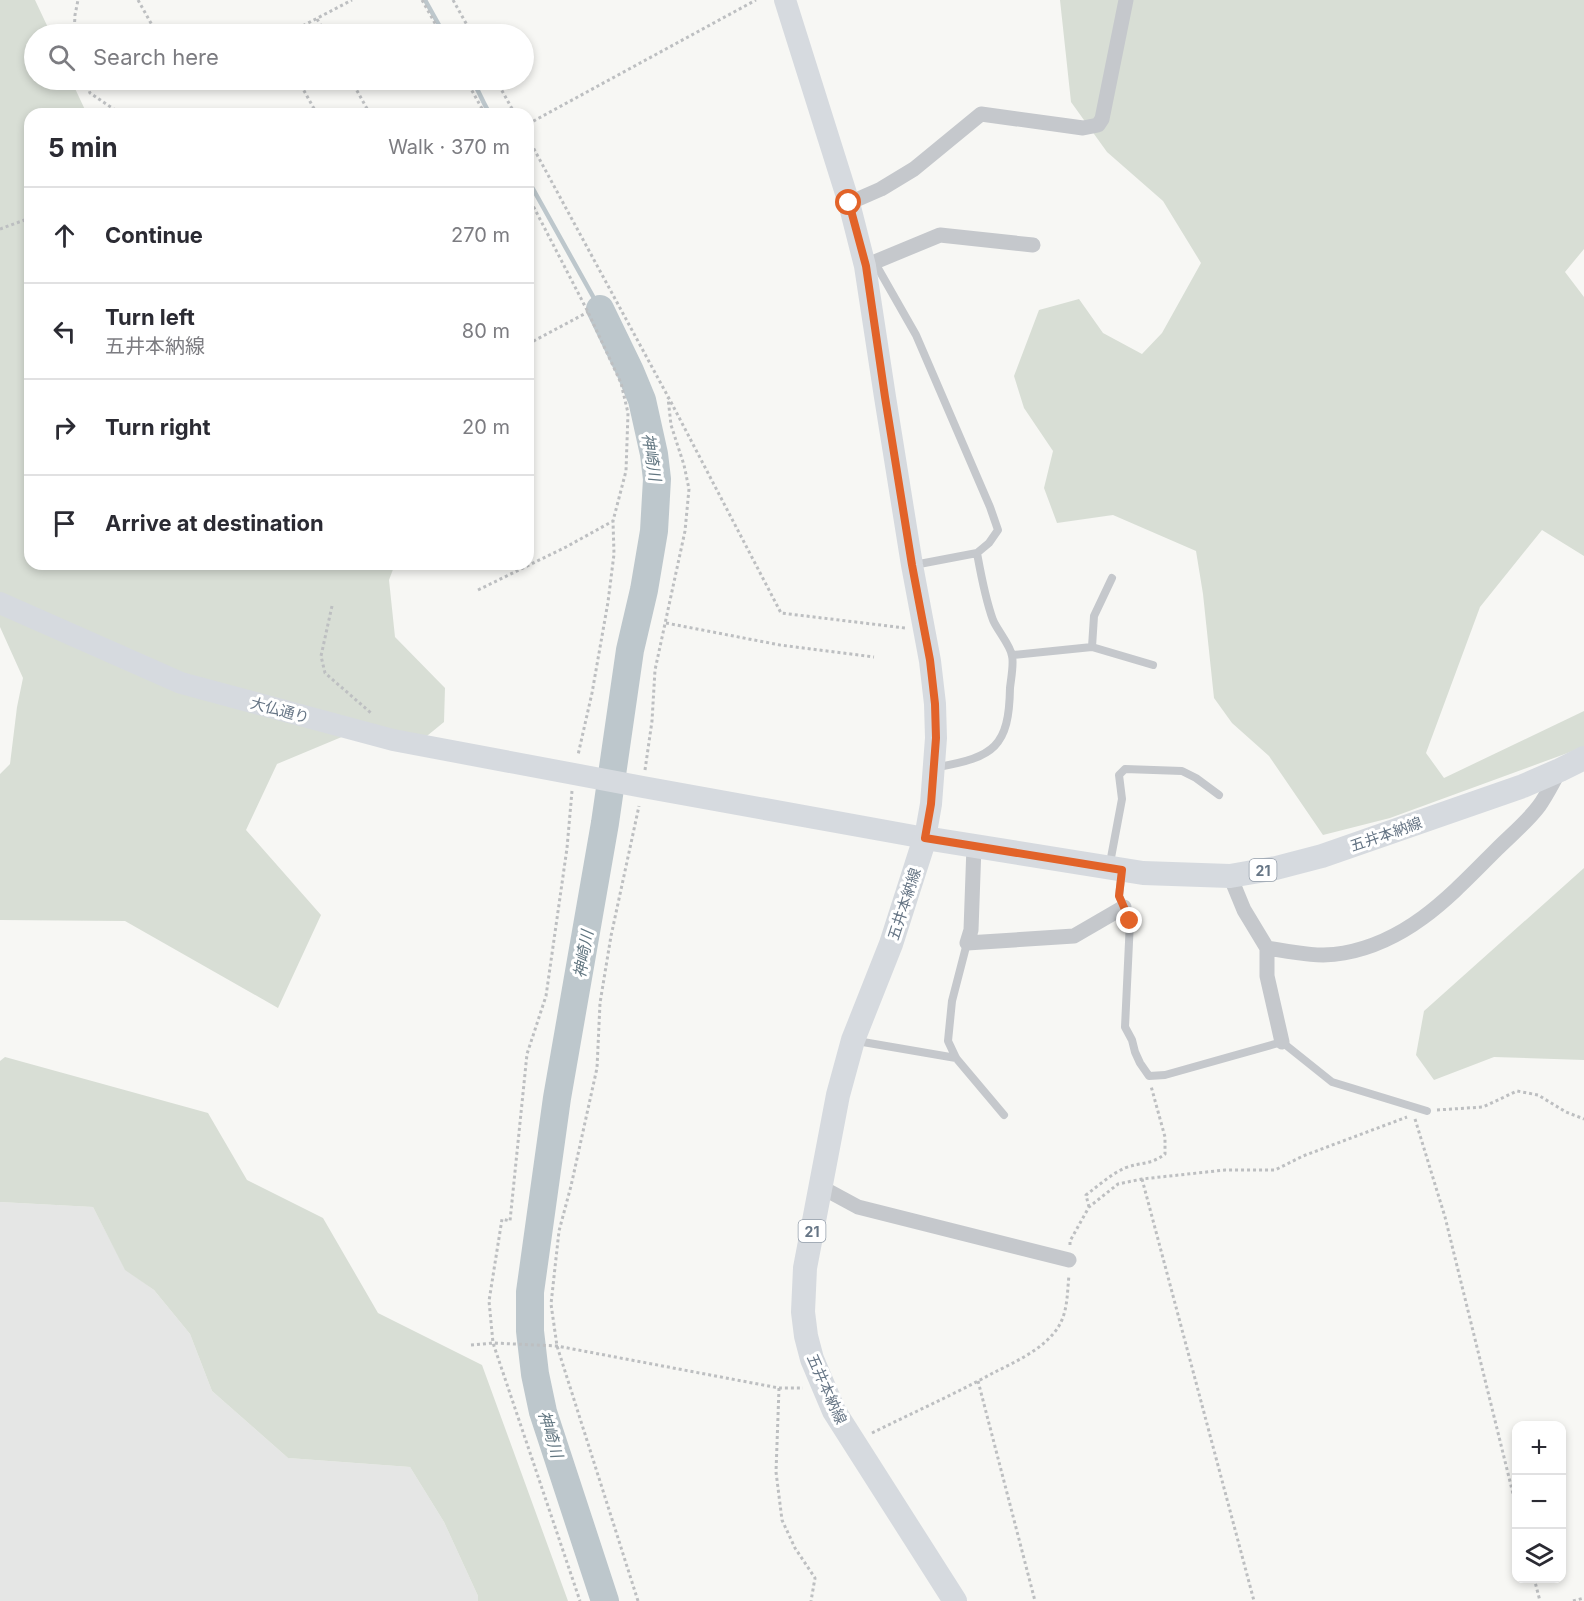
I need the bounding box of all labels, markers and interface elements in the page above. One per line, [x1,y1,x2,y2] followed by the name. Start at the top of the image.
[24,24,534,90] search box
[45,41,78,74] icon: search
[93,44,219,70] text: Search here
[48,132,118,163] text: 5 min
[388,135,510,159] text: Walk · 370 m
[835,189,861,215] route start
[48,219,81,252] icon: ahead
[105,222,203,248] text: Continue
[451,223,510,247] text: 270 m
[105,304,195,330] text: Turn left
[48,315,81,348] icon: left
[462,319,510,343] text: 80 m
[105,334,205,358] text: 五井本納線
[48,411,81,444] icon: right
[105,414,211,440] text: Turn right
[462,415,510,439] text: 20 m
[638,432,666,484] water label: 神崎川
[48,507,81,540] icon: arrive
[105,510,324,536] text: Arrive at destination
[249,693,311,727] street label: 大仏通り
[1347,813,1425,855] street label: 五井本納線
[1250,859,1276,881] road number: 21
[883,865,925,943] street label: 五井本納線
[1116,907,1142,933] route end
[569,927,597,979] water label: 神崎川
[798,1220,826,1242] road number: 21
[803,1351,851,1427] street label: 五井本納線
[534,1408,568,1462] water label: 神崎川
[1512,1421,1566,1583] map controls
[1512,1421,1566,1475] button: +
[1512,1475,1566,1529] button: −
[1512,1529,1566,1583] button: layers

